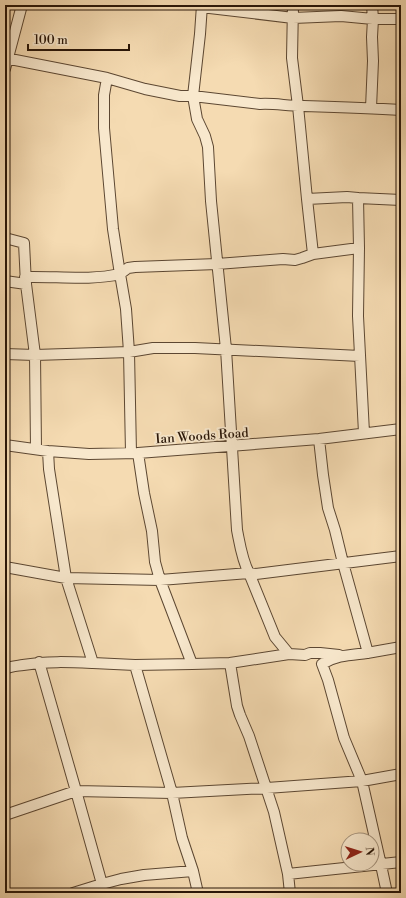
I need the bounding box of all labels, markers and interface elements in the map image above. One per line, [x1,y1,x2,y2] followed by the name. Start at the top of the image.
[28,26,129,52] scale bar
[34,33,68,48] text: 100 m
[155,425,250,447] street label: Ian Woods Road
[340,832,380,872] north arrow
[362,847,376,856] text: N

